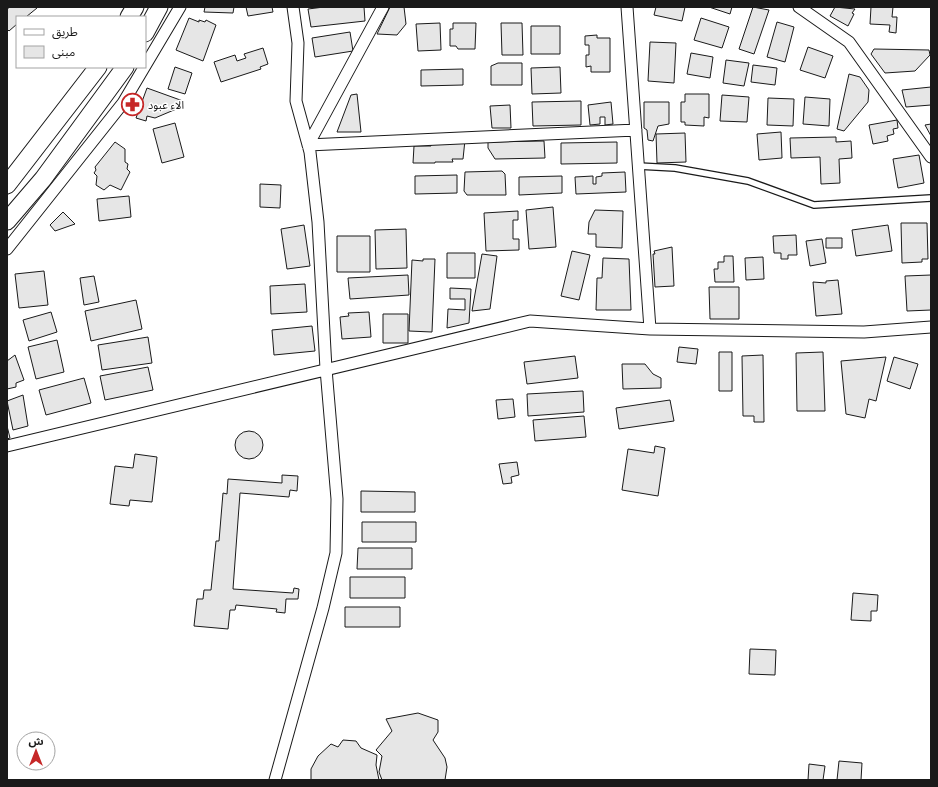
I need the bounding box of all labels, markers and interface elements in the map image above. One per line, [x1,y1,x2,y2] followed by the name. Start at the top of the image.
[16,16,146,68] legend
[52,25,78,40] text: طريق
[52,45,75,59] text: مبنى
[119,92,145,118] pharmacy icon: الاء عبود
[148,99,184,112] place label: الاء عبود
[16,731,56,771] north arrow
[28,735,44,748] text: ش

